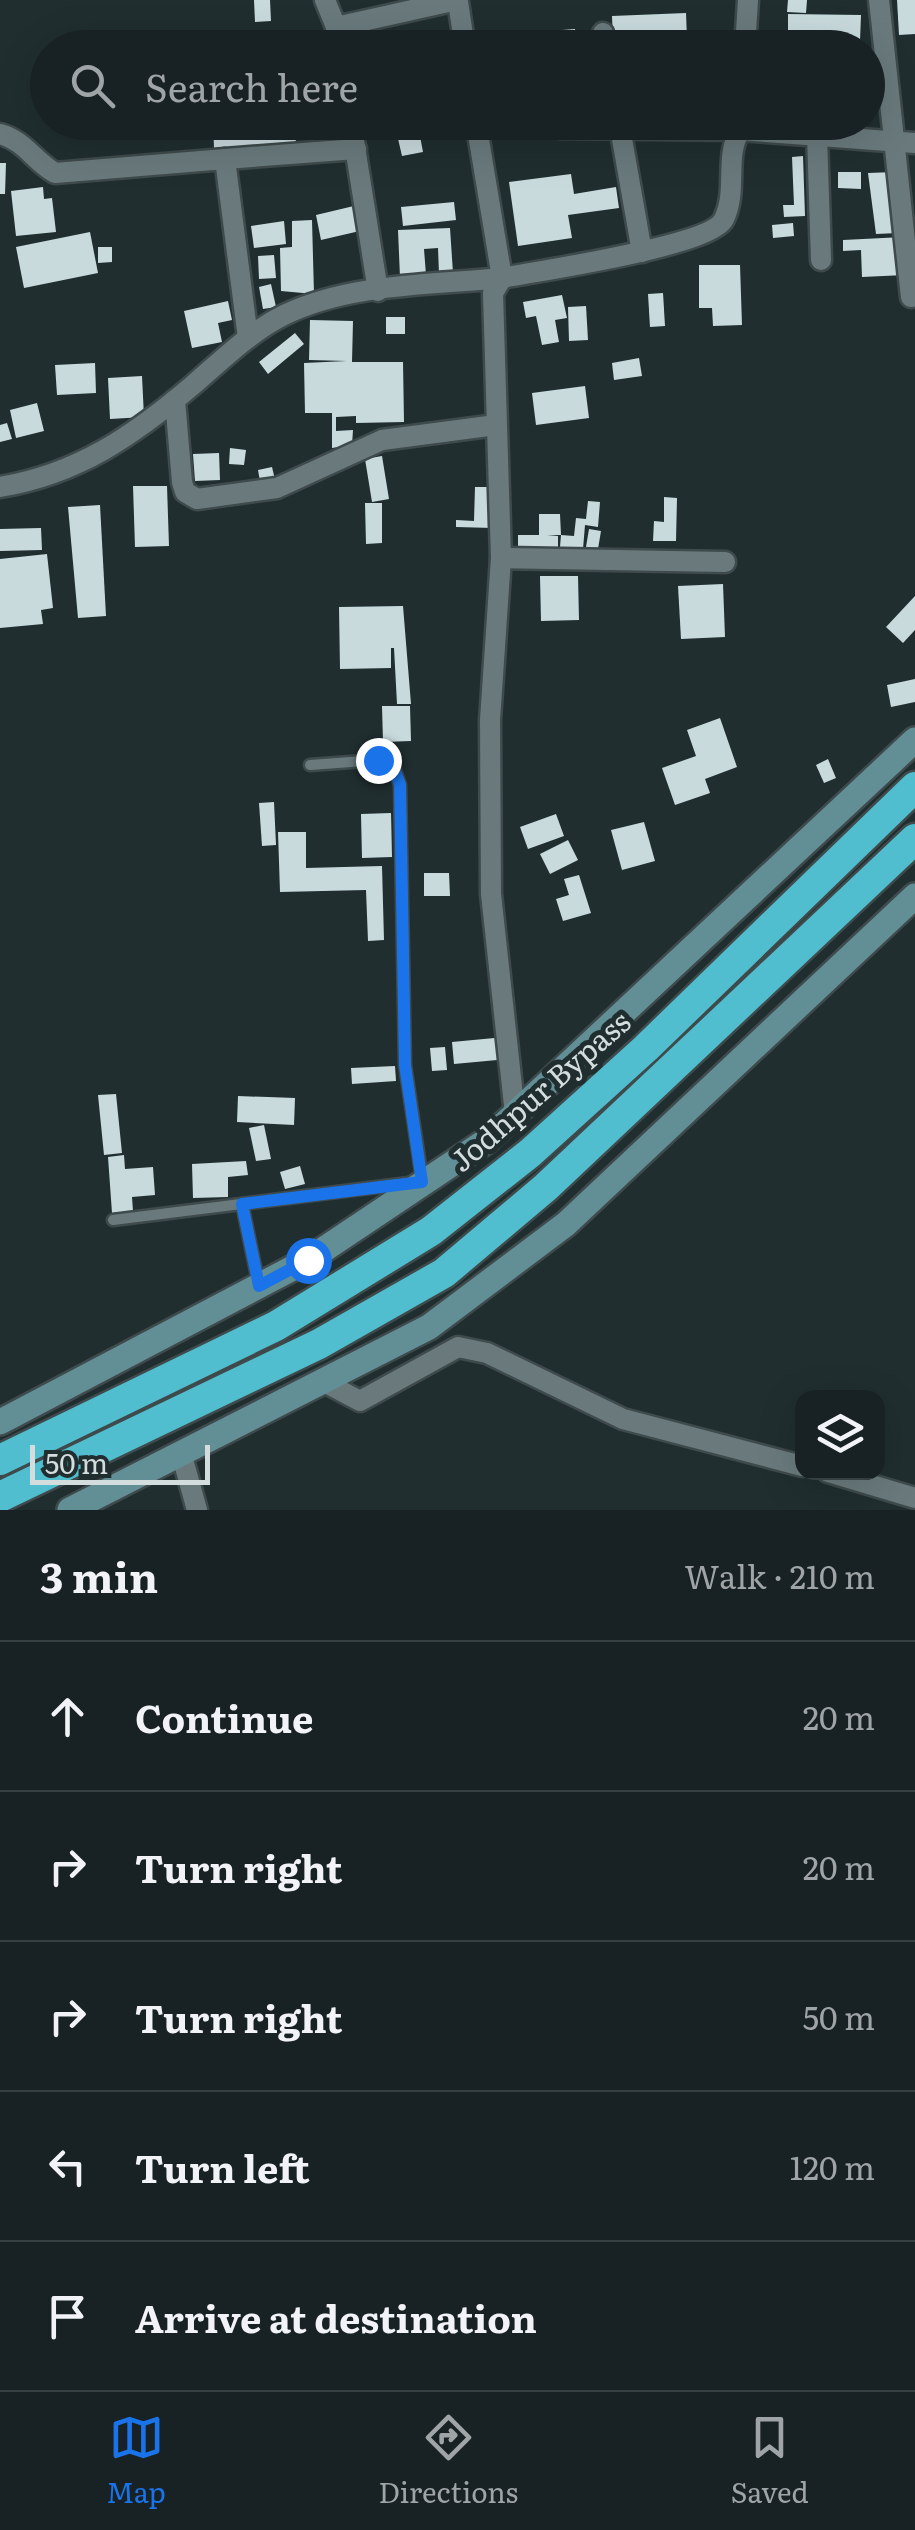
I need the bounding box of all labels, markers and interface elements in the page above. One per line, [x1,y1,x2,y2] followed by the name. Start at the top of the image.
[30,30,885,140] search box
[145,57,358,114] text: Search here
[65,58,120,113] icon: search
[356,738,402,784] route end
[439,999,639,1181] street label: Jodhpur Bypass
[286,1238,332,1284] route start
[795,1390,885,1480] map controls
[795,1390,885,1480] button: layers
[30,1440,210,1484] scale bar
[45,1441,108,1483] text: 50 m
[40,1544,158,1606] text: 3 min
[684,1551,875,1599] text: Walk · 210 m
[135,1688,313,1745] text: Continue
[40,1689,95,1744] icon: ahead
[803,1692,875,1740] text: 20 m
[135,1838,342,1895] text: Turn right
[40,1839,95,1894] icon: right
[803,1842,875,1890] text: 20 m
[135,1988,342,2045] text: Turn right
[40,1989,95,2044] icon: right
[803,1992,875,2040] text: 50 m
[135,2138,310,2195] text: Turn left
[40,2139,95,2194] icon: left
[790,2142,875,2190] text: 120 m
[135,2288,537,2345] text: Arrive at destination
[40,2289,95,2344] icon: arrive
[106,2410,166,2512] tab: Map
[378,2410,518,2512] tab: Directions
[731,2410,809,2512] tab: Saved

